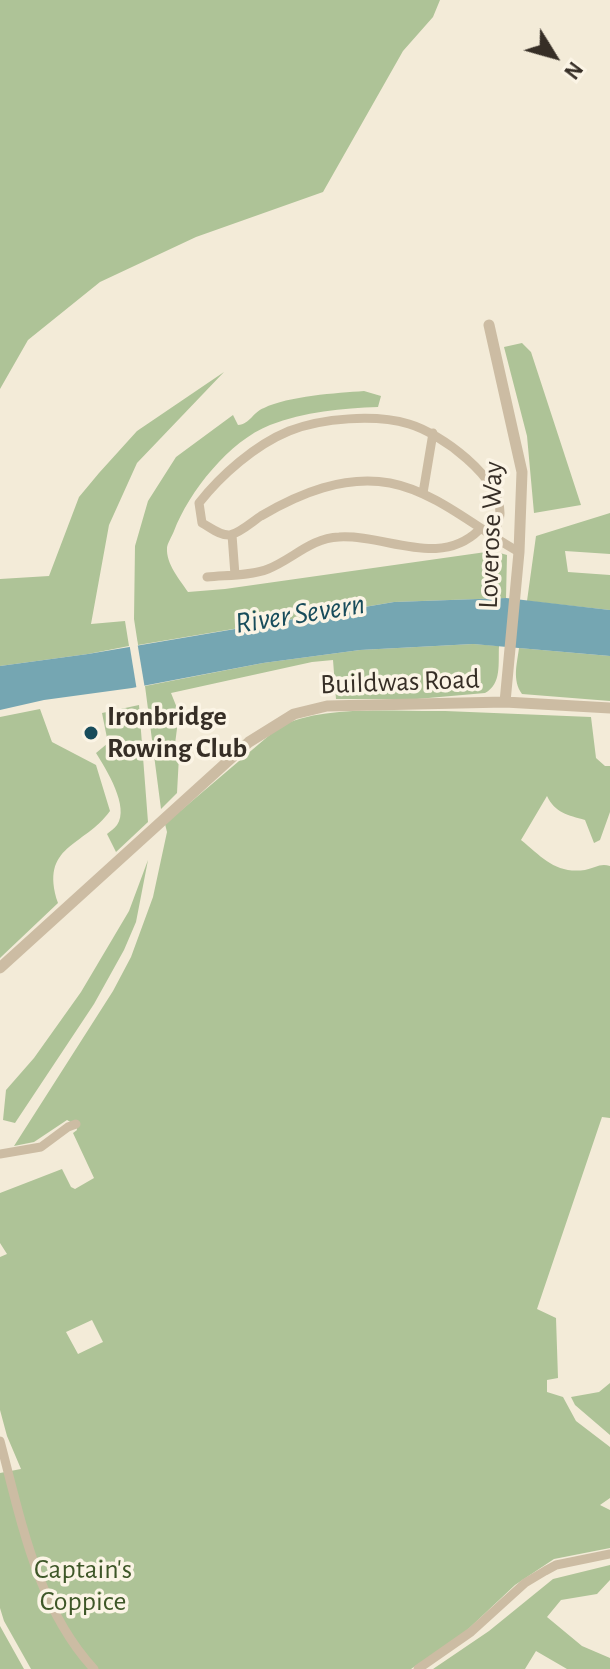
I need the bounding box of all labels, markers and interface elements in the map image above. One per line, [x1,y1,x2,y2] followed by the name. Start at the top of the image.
[514,16,594,96] north arrow
[560,58,587,83] text: N
[472,461,510,609] street label: Loverose Way
[233,586,367,642] water label: River Severn
[320,662,480,702] street label: Buildwas Road
[107,700,247,766] place label: Ironbridge Rowing Club
[82,724,100,742] marker: Ironbridge Rowing Club
[34,1553,132,1619] park label: Captain's Coppice

